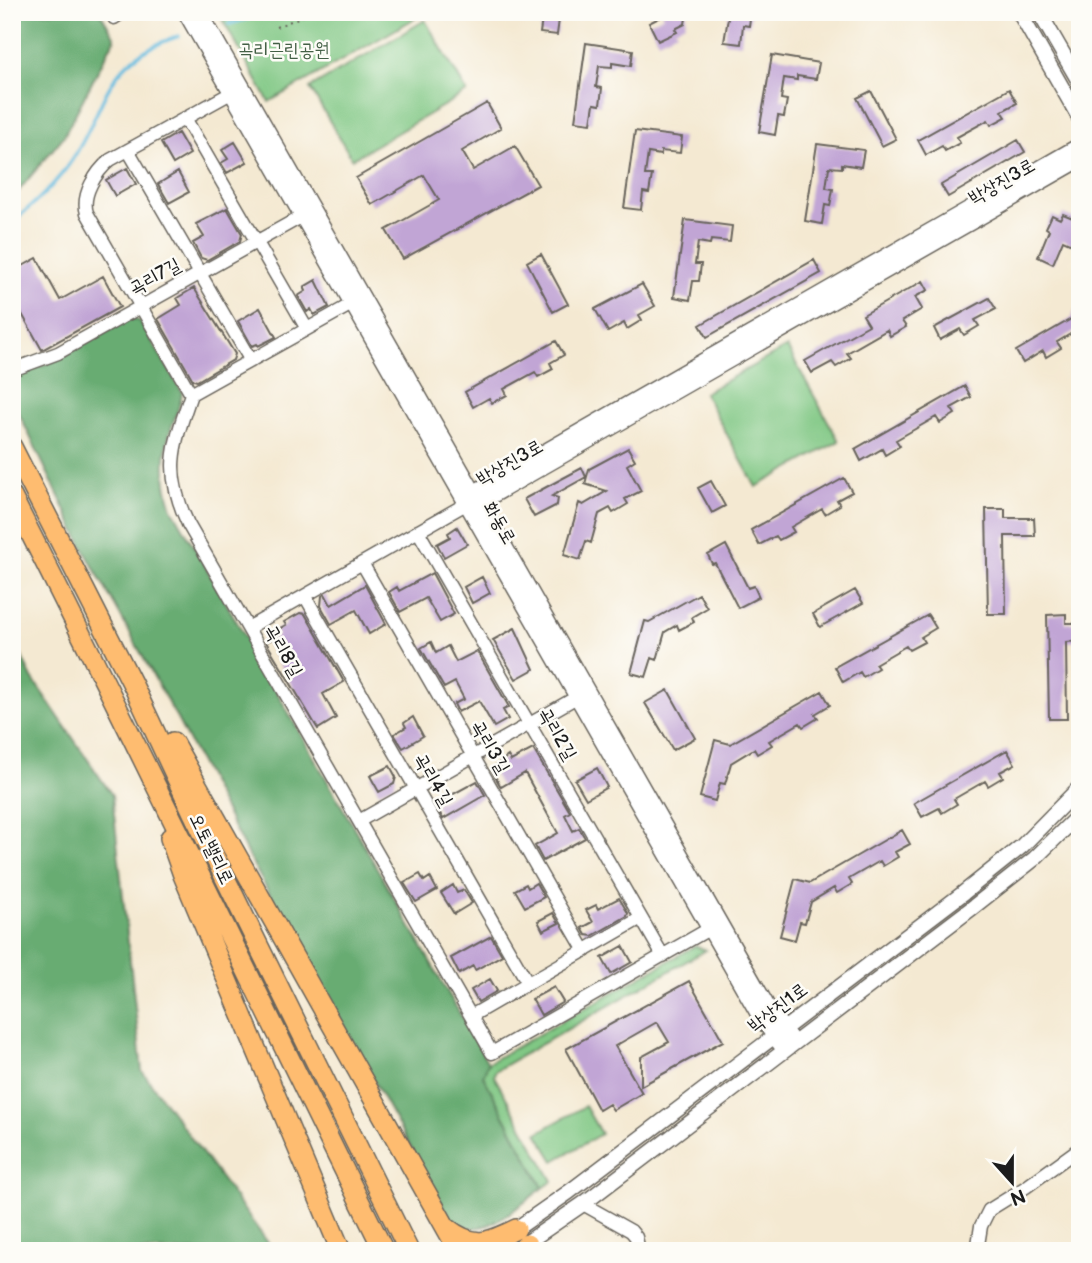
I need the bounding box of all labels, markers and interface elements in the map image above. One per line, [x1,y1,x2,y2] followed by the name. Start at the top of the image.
[238,39,330,62] park label: 곡리근린공원
[965,154,1039,210] street label: 박상진3로
[125,254,185,300] street label: 곡리7길
[473,435,547,491] street label: 박상진3로
[478,497,520,549] street label: 화동로
[259,621,307,681] street label: 곡리8길
[533,704,581,764] street label: 곡리2길
[466,716,514,778] street label: 곡리3길
[409,749,457,811] street label: 곡리4길
[184,810,238,888] street label: 오토밸리로
[744,978,812,1038] street label: 박상진1로
[976,1148,1046,1218] north arrow
[1007,1183,1028,1210] text: N

